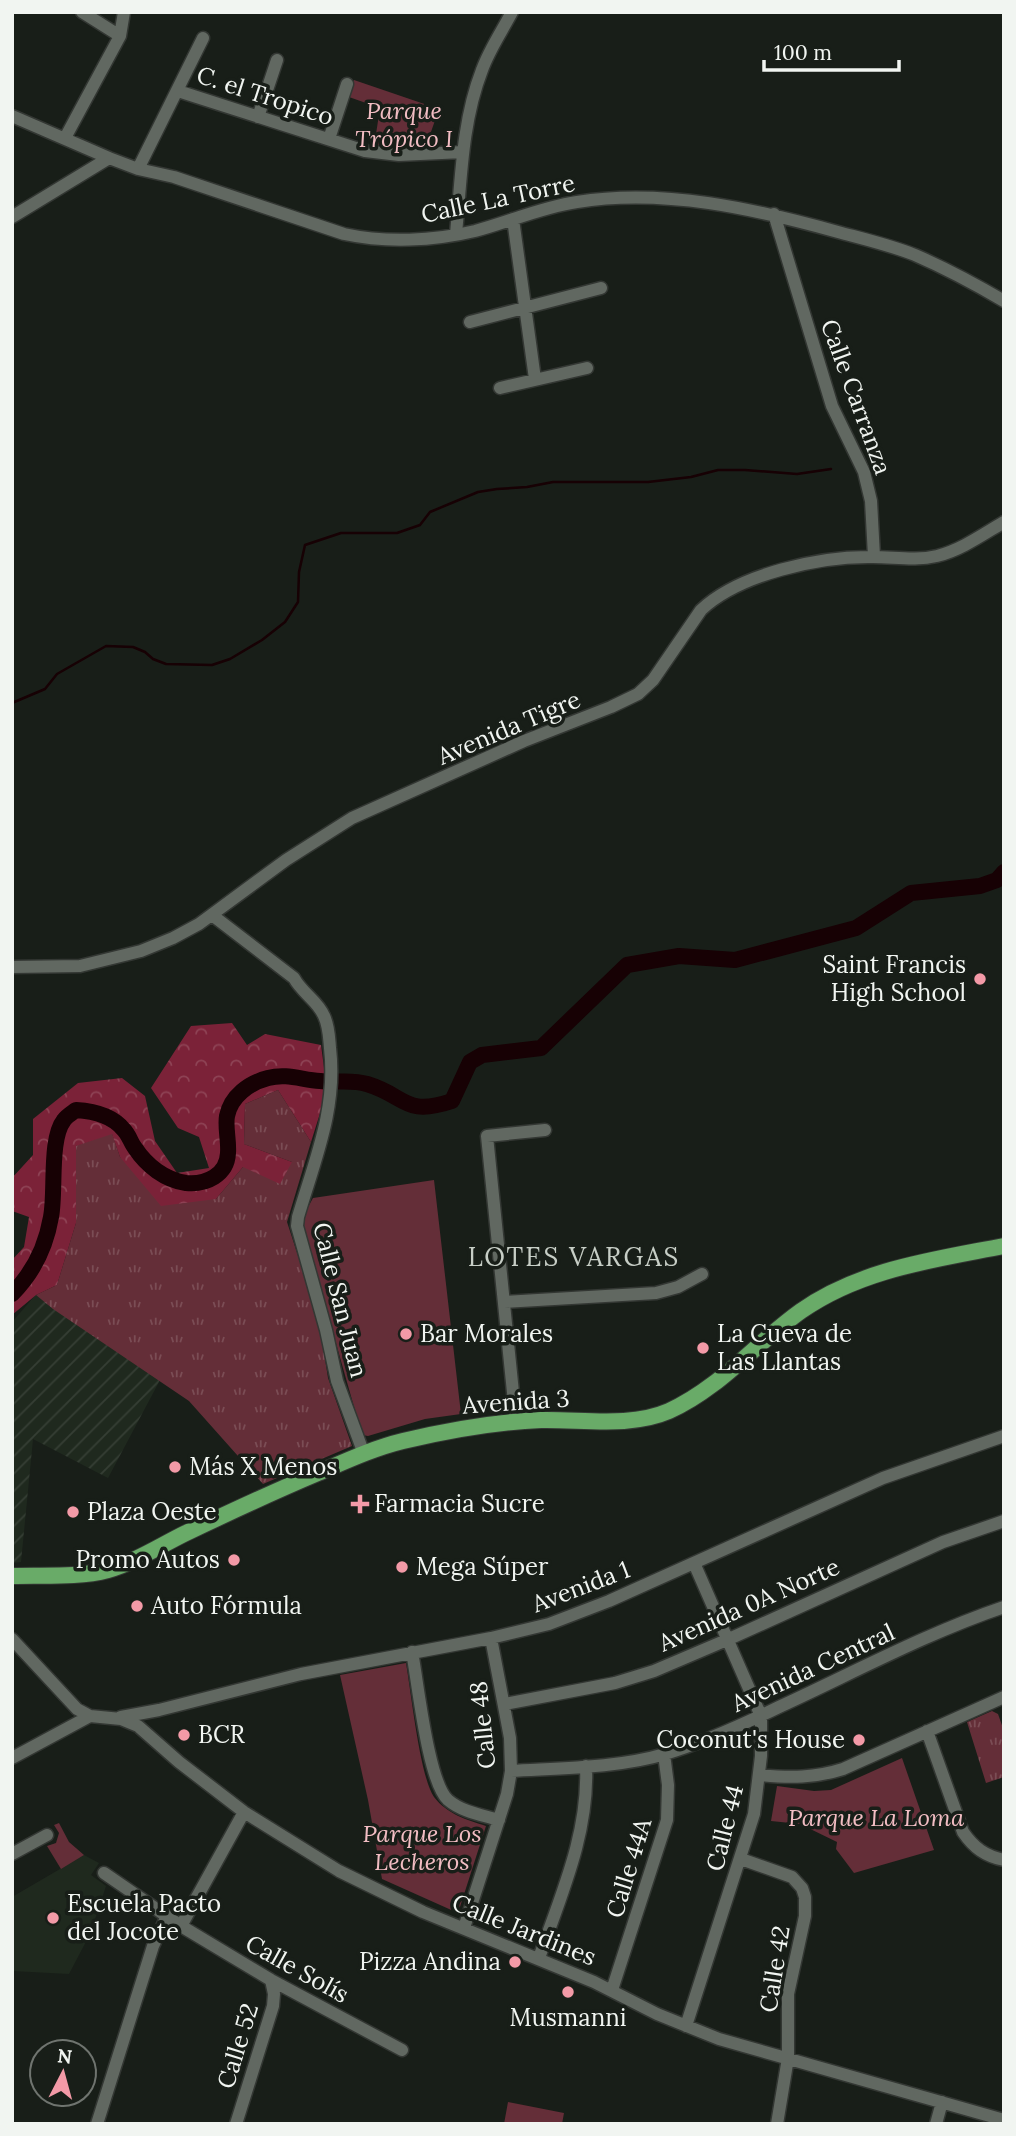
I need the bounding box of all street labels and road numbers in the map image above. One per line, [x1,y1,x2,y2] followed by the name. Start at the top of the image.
[193,59,337,132] street label: C. el Tropico
[418,167,578,230] street label: Calle La Torre
[814,315,899,479] street label: Calle Carranza
[432,683,585,772] street label: Avenida Tigre
[306,1219,375,1381] street label: Calle San Juan
[460,1382,571,1421] street label: Avenida 3
[652,1551,844,1659] street label: Avenida 0A Norte
[526,1554,634,1620] street label: Avenida 1
[725,1616,899,1719] street label: Avenida Central
[462,1680,503,1770] street label: Calle 48
[699,1782,750,1874] street label: Calle 44
[599,1813,659,1921] street label: Calle 44A
[448,1887,601,1972] street label: Calle Jardines
[752,1923,797,2015] street label: Calle 42
[240,1927,354,2010] street label: Calle Solís
[210,1999,265,2092] street label: Calle 52

